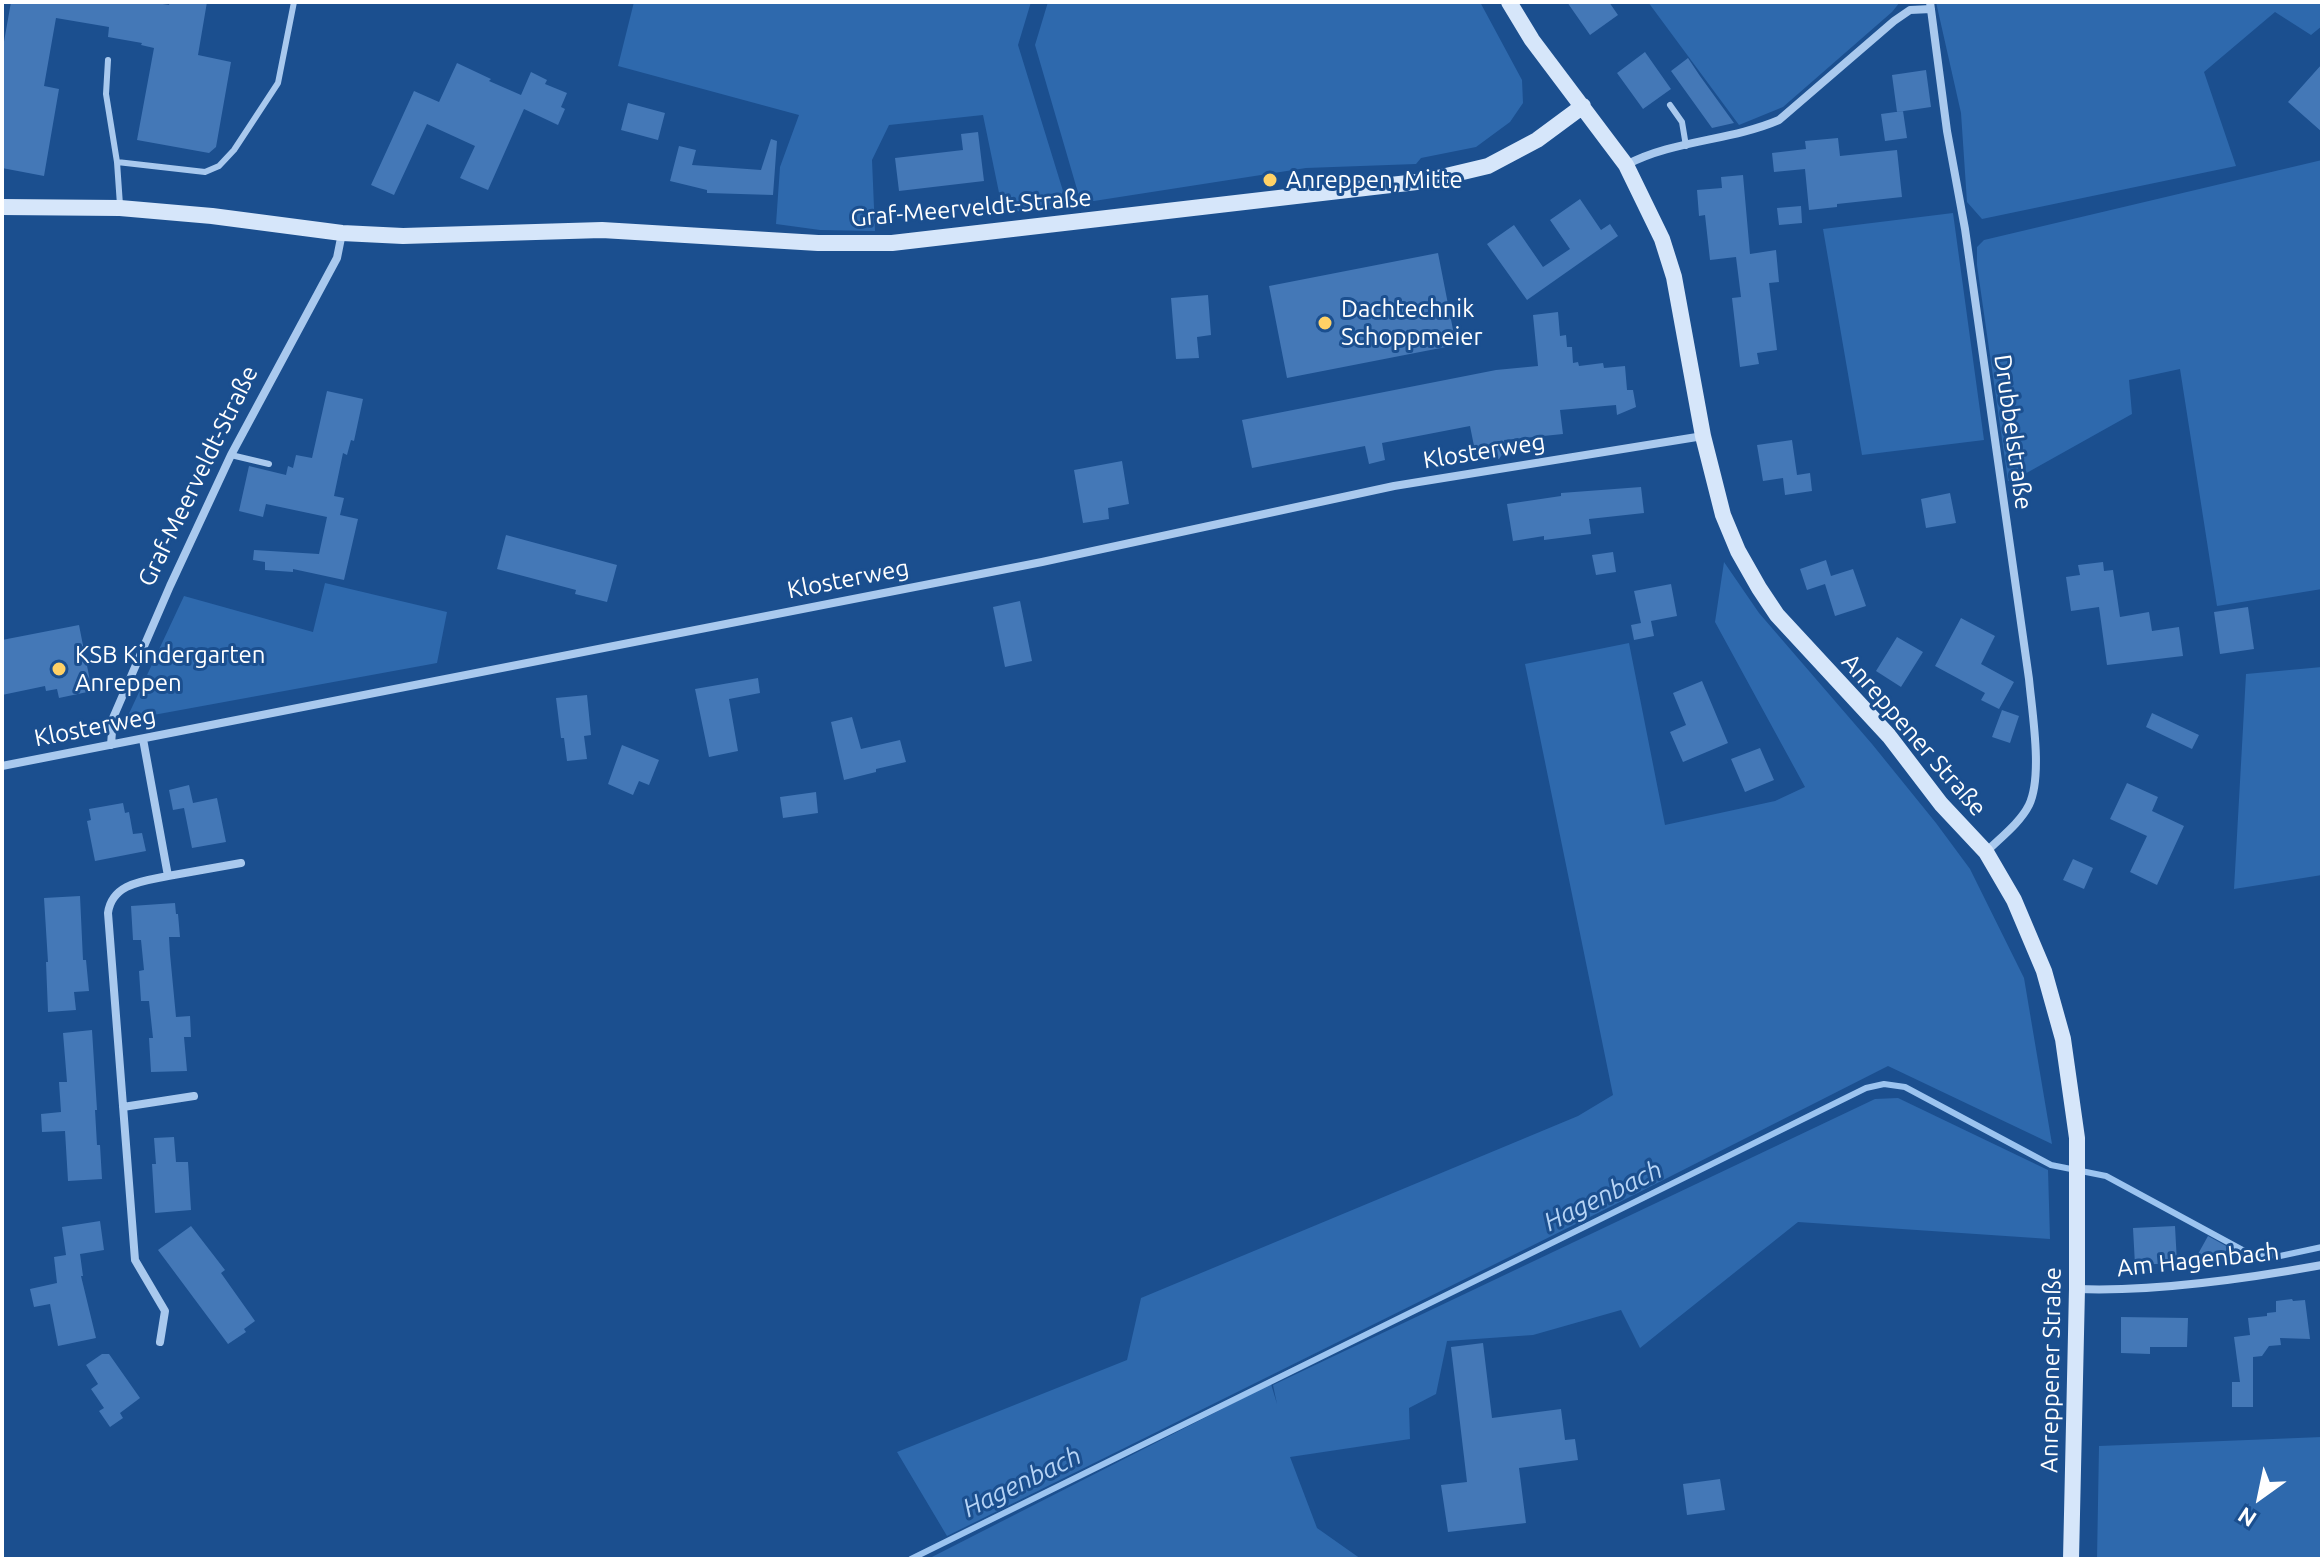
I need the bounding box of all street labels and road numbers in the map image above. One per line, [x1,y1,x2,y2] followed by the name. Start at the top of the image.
[849,183,1093,233] street label: Graf-Meerveldt-Straße
[1988,353,2038,511] street label: Drubbelstraße
[132,361,264,591] street label: Graf-Meerveldt-Straße
[1421,427,1547,475] street label: Klosterweg
[785,553,911,605] street label: Klosterweg
[1836,648,1992,822] street label: Anreppener Straße
[32,701,158,753] street label: Klosterweg
[2116,1237,2280,1283] street label: Am Hagenbach
[2035,1267,2067,1473] street label: Anreppener Straße

